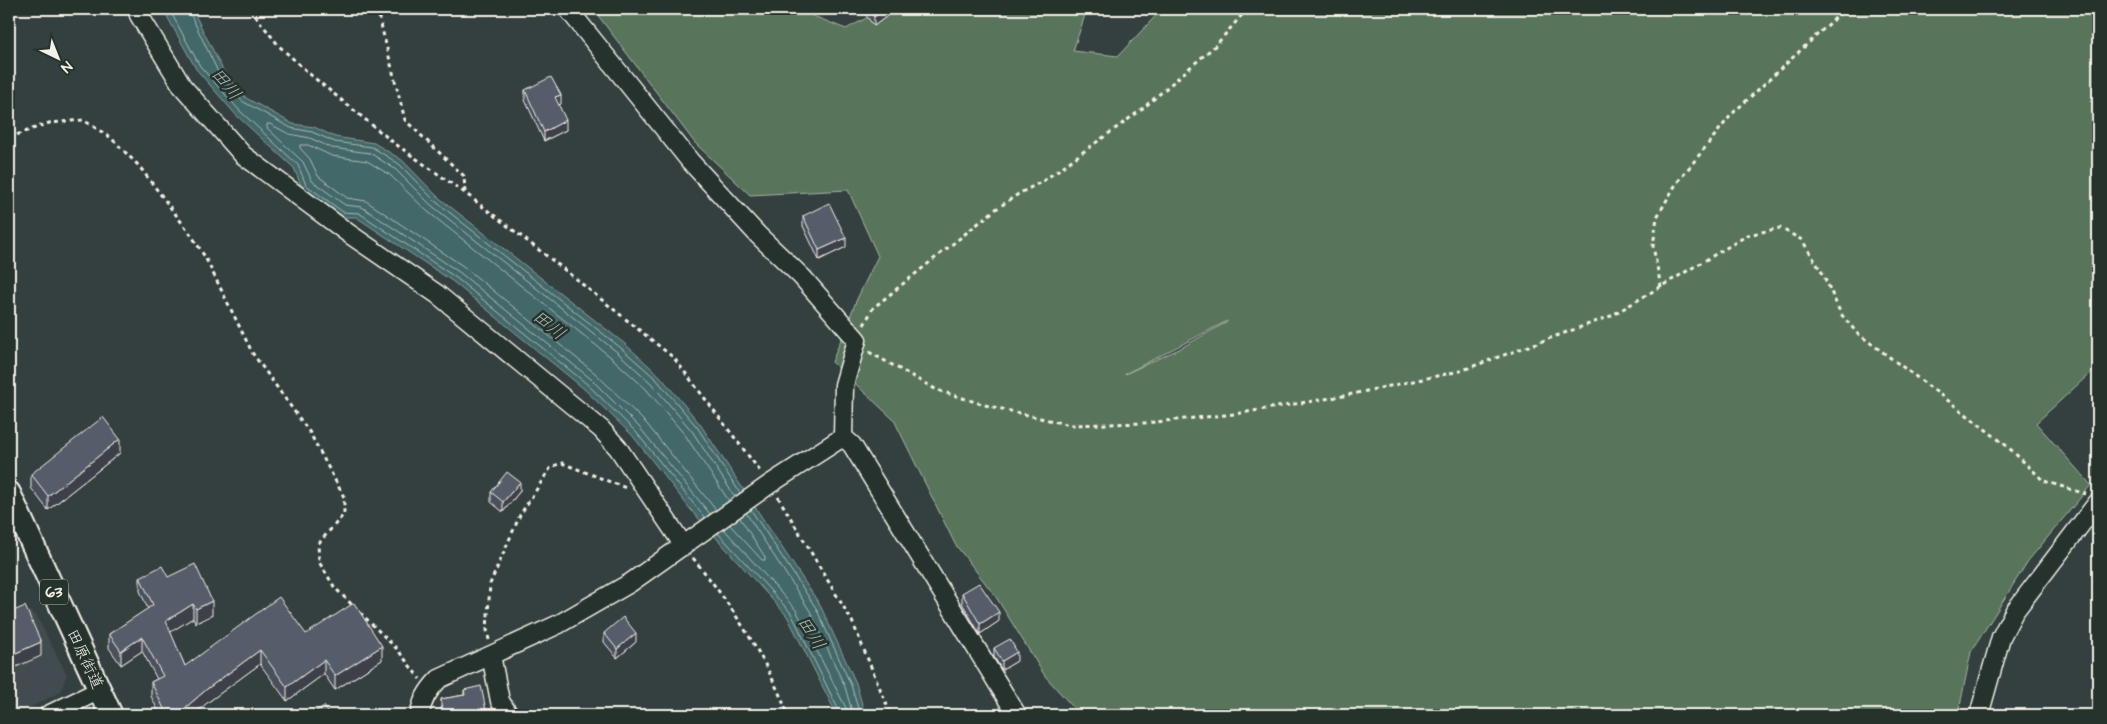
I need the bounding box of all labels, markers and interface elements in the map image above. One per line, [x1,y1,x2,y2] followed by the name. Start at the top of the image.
[32,32,82,82] north arrow
[56,56,76,77] text: N
[205,62,247,106] water label: 田川
[527,304,571,346] water label: 田川
[40,580,68,604] road number: 63
[791,611,831,655] water label: 田川
[62,625,108,693] street label: 田原街道

